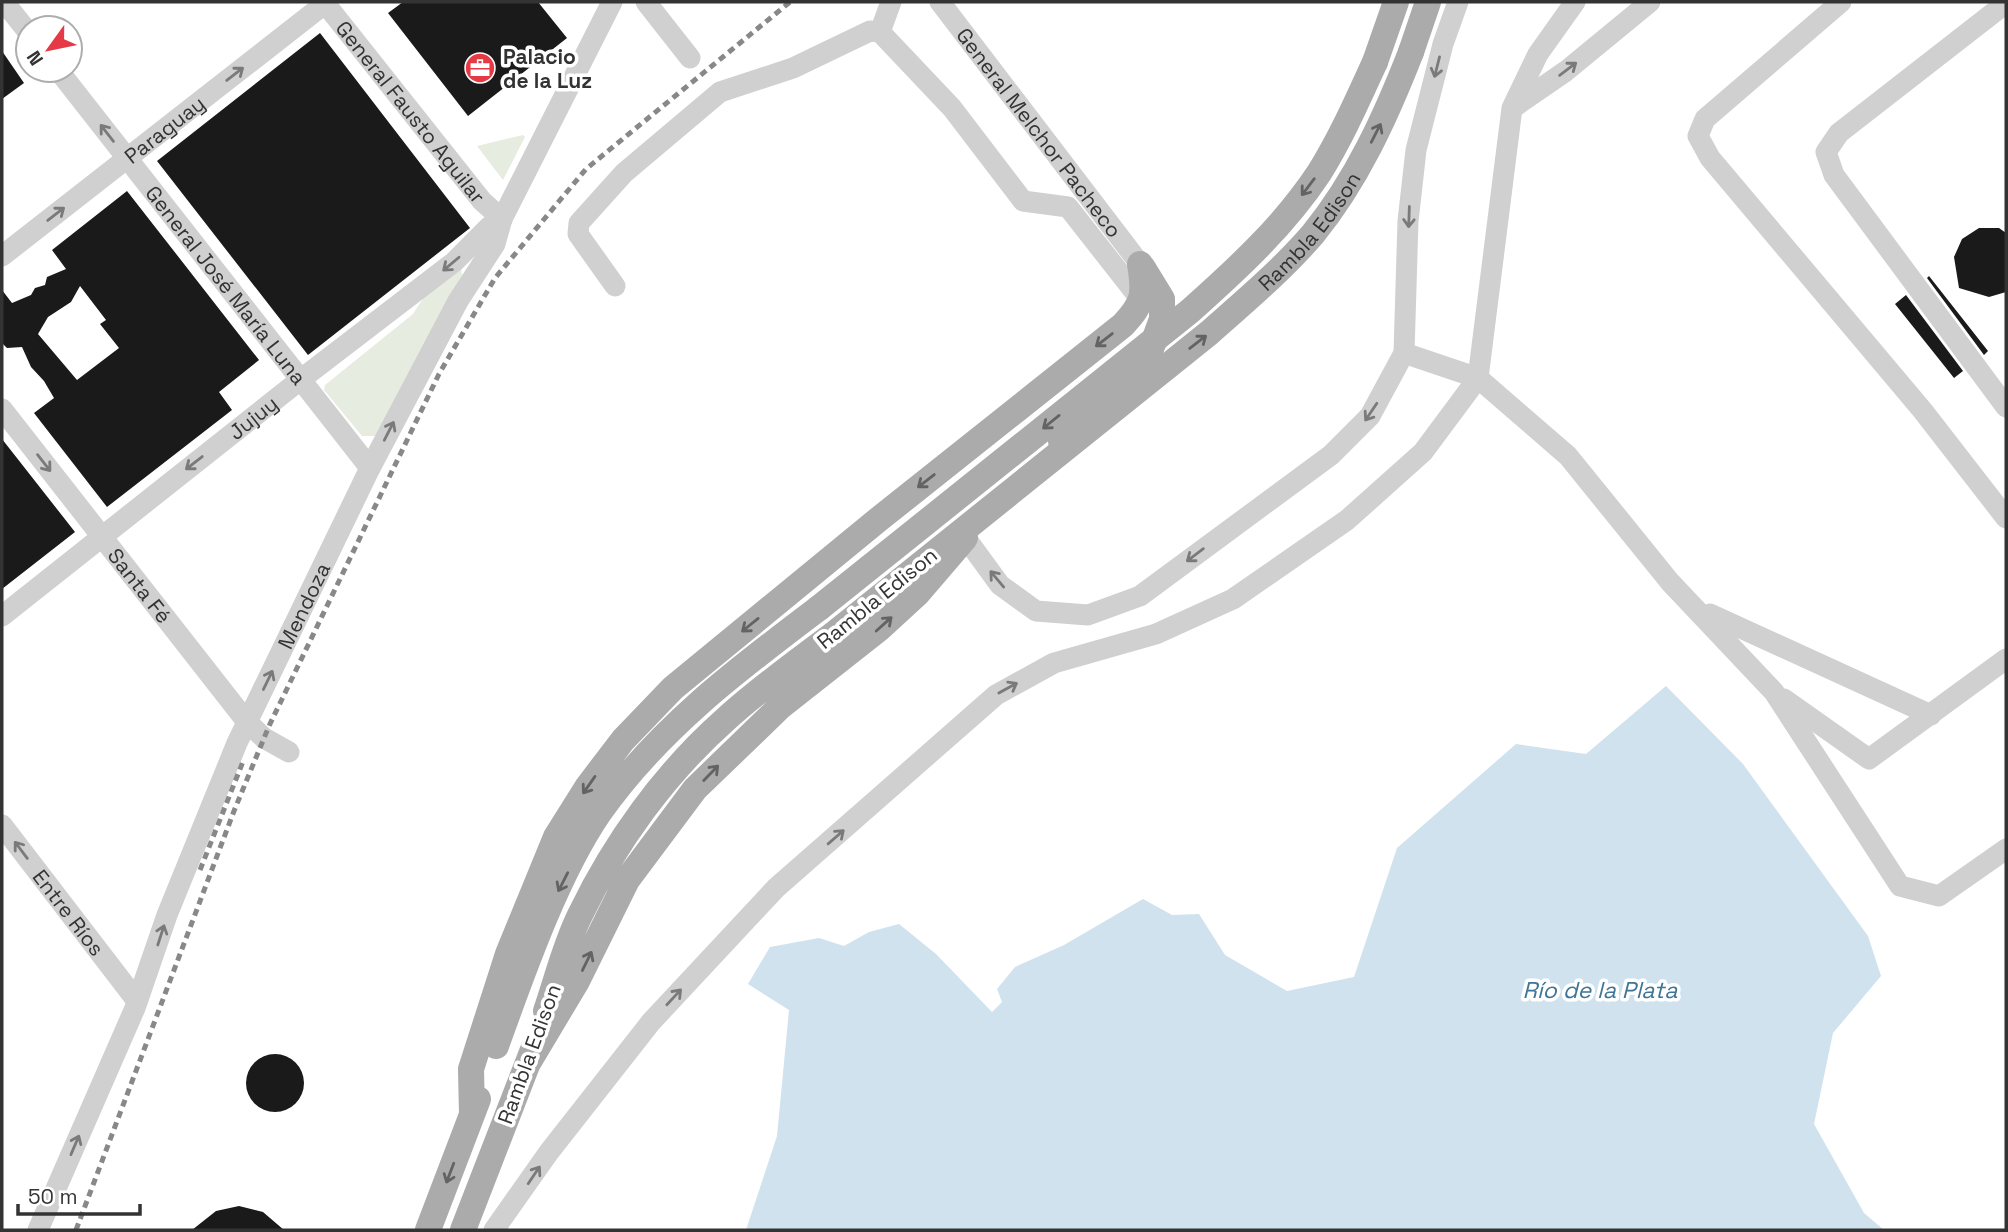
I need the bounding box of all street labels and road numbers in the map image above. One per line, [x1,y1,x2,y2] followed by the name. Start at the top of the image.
[330,15,492,209] street label: General Fausto Aguilar
[951,22,1128,243] street label: General Melchor Pacheco
[119,89,210,169] street label: Paraguay
[1252,167,1366,296] street label: Rambla Edison
[140,180,313,390] street label: General José María Luna
[223,389,283,445] street label: Jujuy
[811,541,943,655] street label: Rambla Edison
[102,542,178,628] street label: Santa Fé
[271,558,336,653] street label: Mendoza
[27,864,111,961] street label: Entre Ríos
[491,980,567,1128] street label: Rambla Edison

